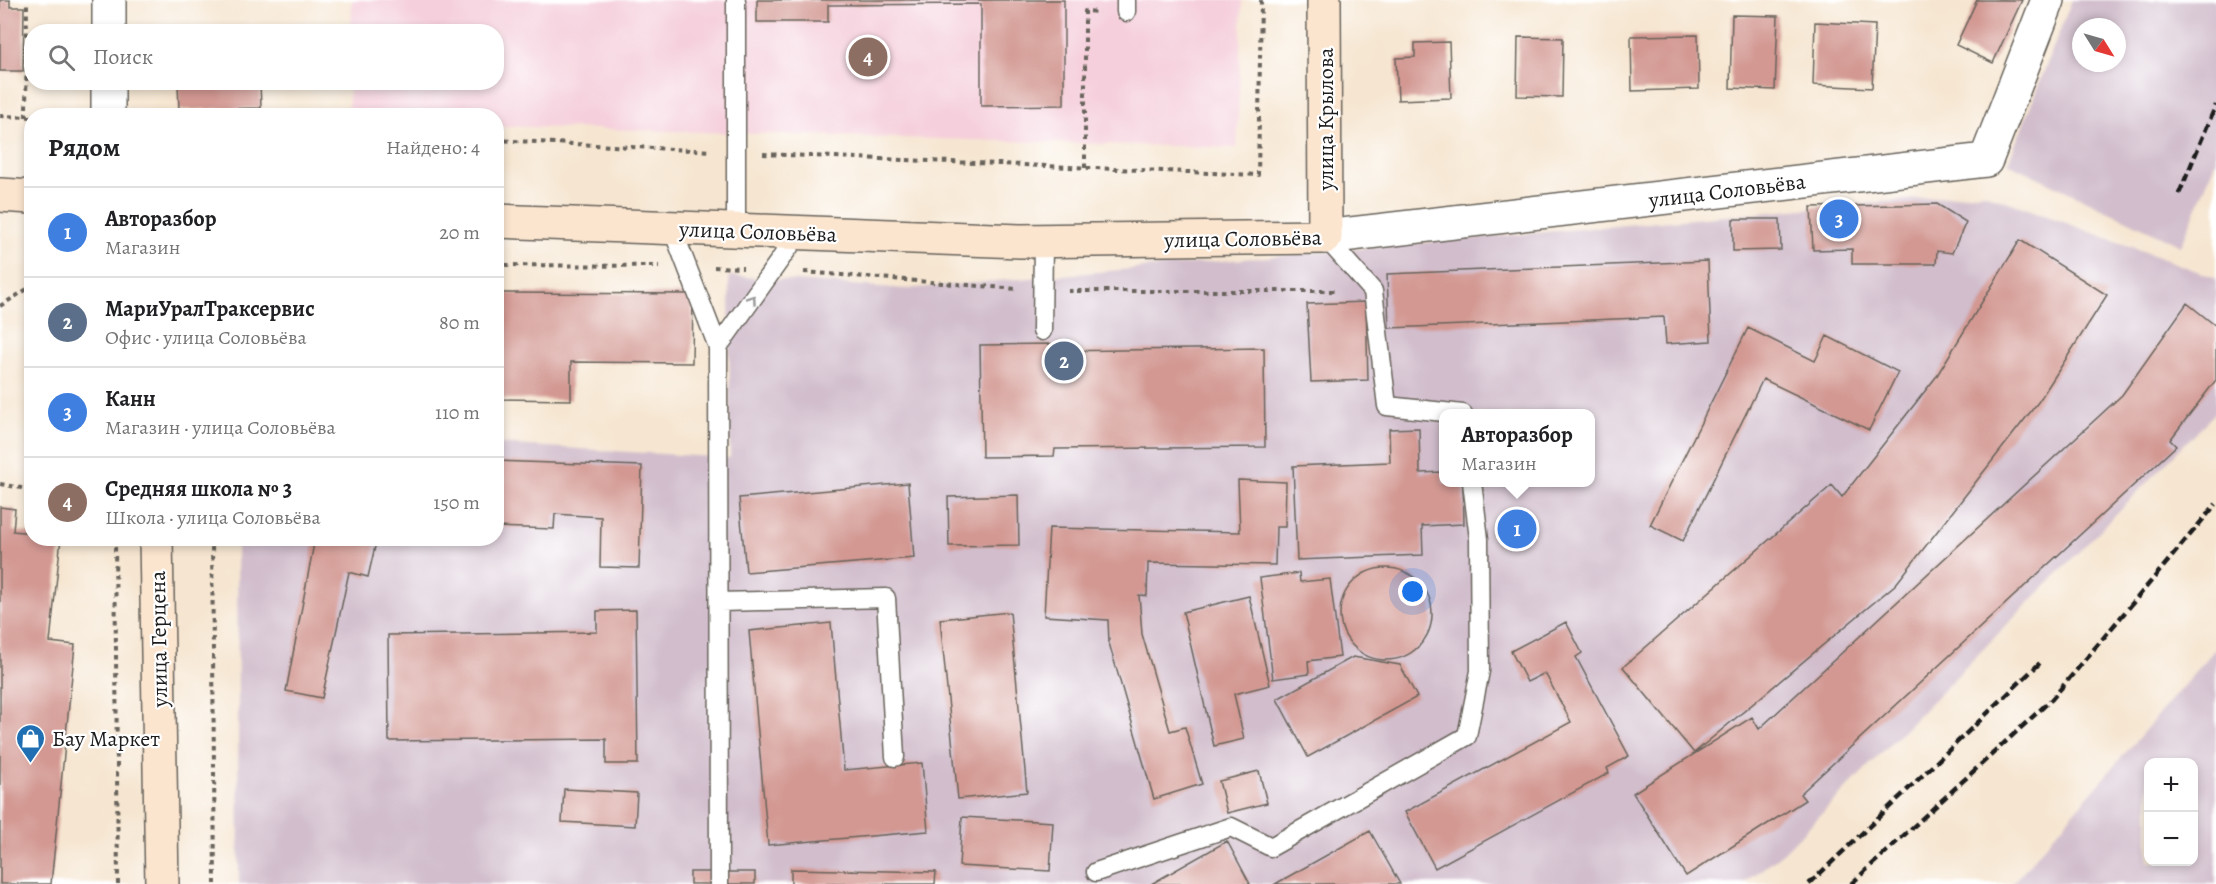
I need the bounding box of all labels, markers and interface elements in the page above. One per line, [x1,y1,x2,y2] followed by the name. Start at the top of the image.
[2072,18,2126,72] north arrow
[24,24,504,90] search box
[848,34,888,80] pin: 4
[45,41,78,74] icon: search
[93,42,153,72] text: Поиск
[1311,47,1341,192] street label: улица Крылова
[48,130,120,165] text: Рядом
[386,134,480,161] text: Найдено: 4
[1646,166,1808,216] street label: улица Соловьёва
[1820,196,1858,242] pin: 3
[105,204,216,234] text: Авторазбор
[678,214,838,250] street label: улица Соловьёва
[64,219,71,246] text: 1
[439,219,480,246] text: 20 m
[1163,223,1323,255] street label: улица Соловьёва
[105,234,180,261] text: Магазин
[105,294,315,324] text: МариУралТраксервис
[745,295,756,306] one-way arrow
[63,309,72,336] text: 2
[439,309,480,336] text: 80 m
[105,324,307,351] text: Офис · улица Соловьёва
[1044,338,1084,384] pin: 2
[105,384,156,414] text: Канн
[63,399,72,426] text: 3
[435,399,480,426] text: 110 m
[1439,409,1595,487] popup
[105,414,336,441] text: Магазин · улица Соловьёва
[1461,420,1573,450] text: Авторазбор
[1461,450,1537,477] text: Магазин
[105,474,292,504] text: Средняя школа № 3
[63,489,72,516] text: 4
[433,489,480,516] text: 150 m
[105,504,321,531] text: Школа · улица Соловьёва
[1498,506,1537,552] pin: 1
[143,570,175,709] street label: улица Герцена
[1398,577,1427,606] your location
[15,722,47,764] shop icon: Бау Маркет
[52,724,160,754] place label: Бау Маркет
[2144,758,2198,866] map controls
[2144,758,2198,812] button: +
[2144,812,2198,866] button: −

